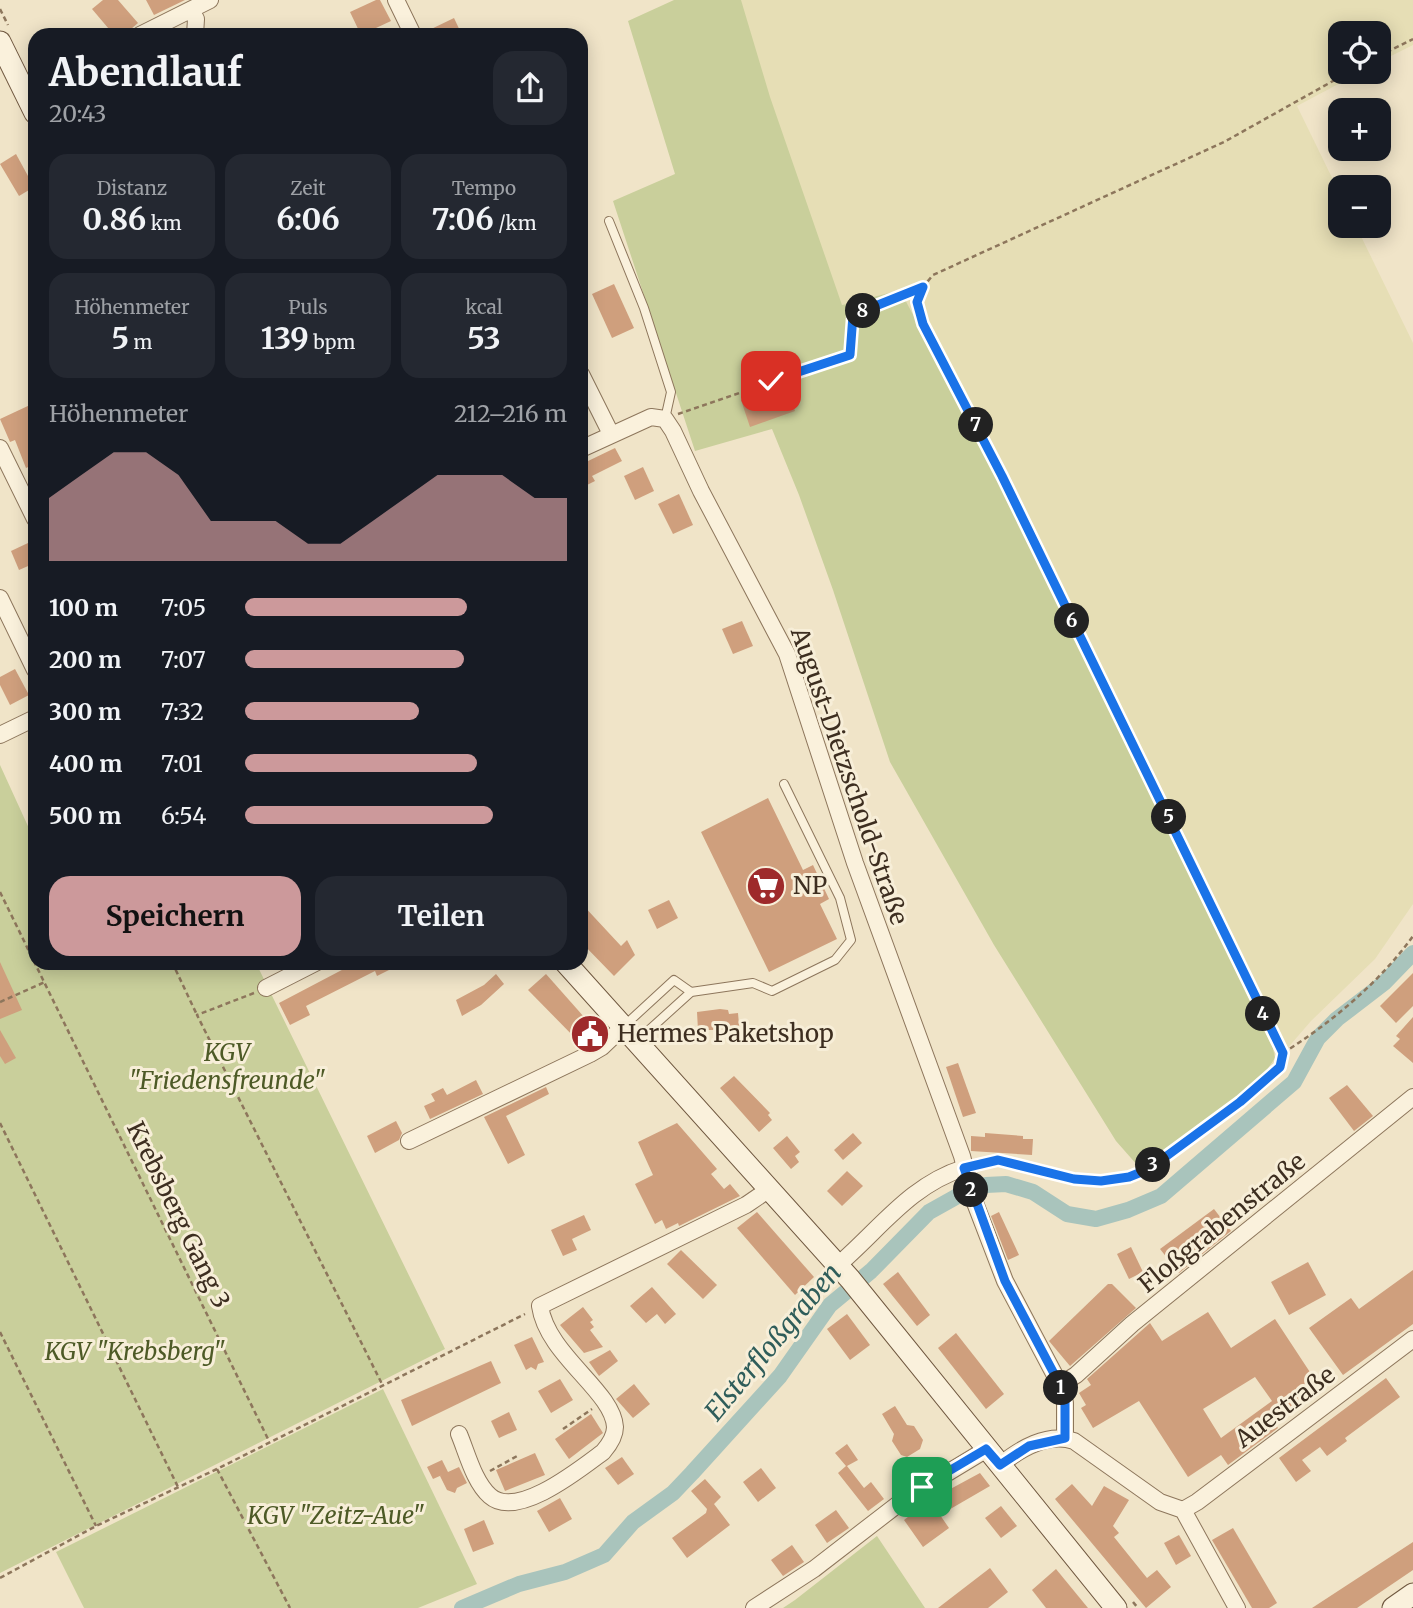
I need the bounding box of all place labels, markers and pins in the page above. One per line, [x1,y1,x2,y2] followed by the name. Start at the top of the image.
[846,294,880,328] pin: 8
[741,351,801,411] pin
[958,408,993,442] pin: 7
[1054,604,1090,638] pin: 6
[1152,800,1186,834] pin: 5
[745,865,787,907] supermarket icon: NP
[793,870,827,901] place label: NP
[1246,996,1280,1032] pin: 4
[569,1013,611,1055] public building icon: Hermes Paketshop
[617,1018,834,1049] place label: Hermes Paketshop
[1136,1148,1170,1182] pin: 3
[954,1172,988,1208] pin: 2
[1044,1370,1078,1406] pin: 1
[892,1457,952,1517] pin

